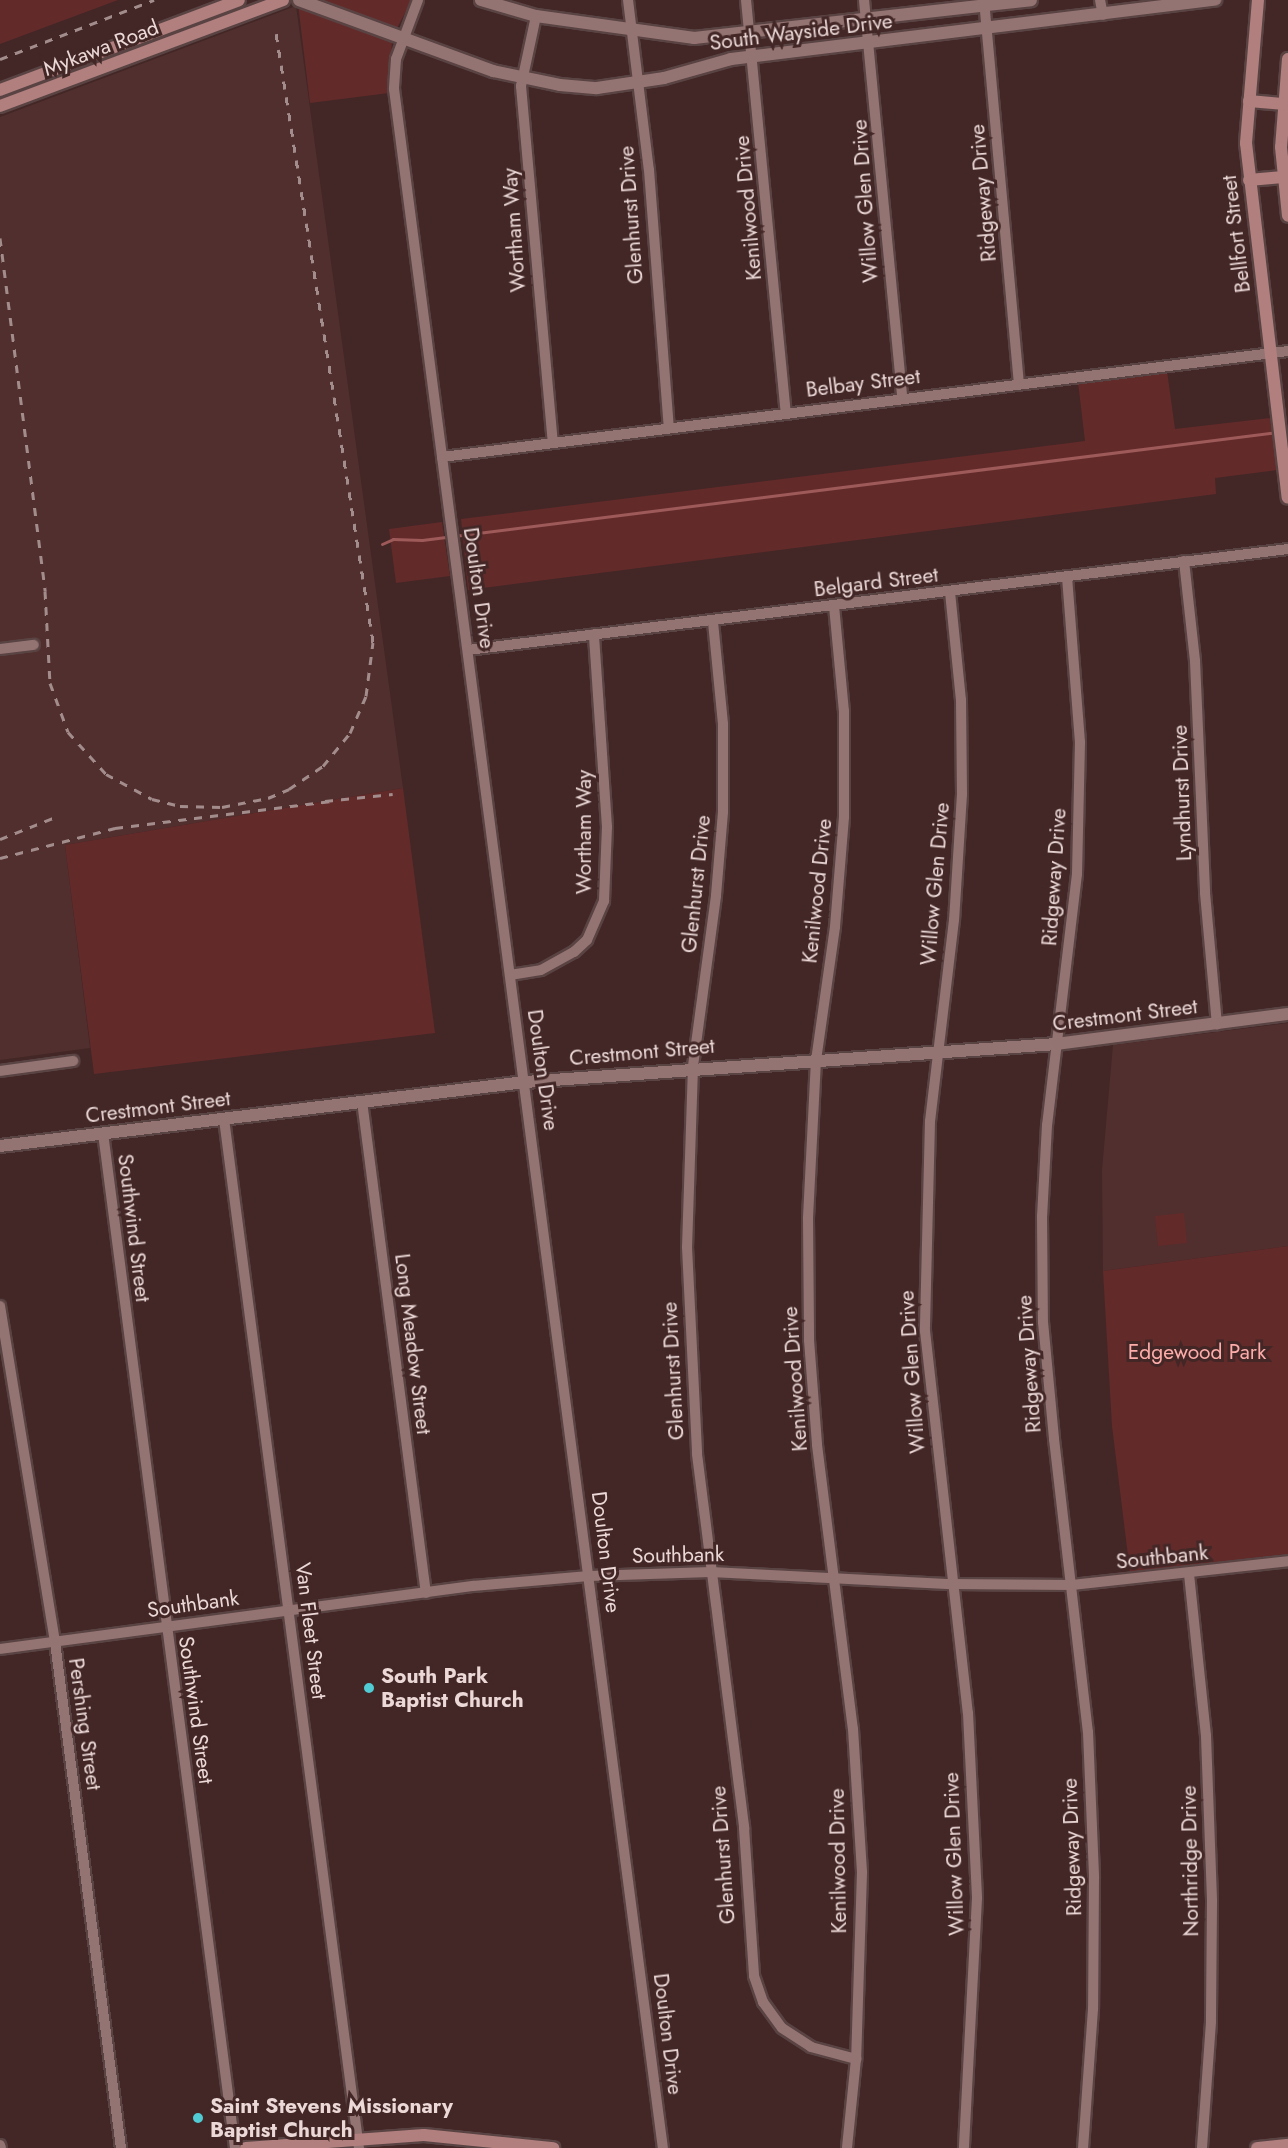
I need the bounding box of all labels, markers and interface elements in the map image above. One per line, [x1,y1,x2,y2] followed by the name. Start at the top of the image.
[708,8,894,56] street label: South Wayside Drive
[40,14,162,82] street label: Mykawa Road
[847,119,883,283] street label: Willow Glen Drive
[964,123,1002,263] street label: Ridgeway Drive
[729,135,767,281] street label: Kenilwood Drive
[614,145,648,285] street label: Glenhurst Drive
[497,167,531,293] street label: Wortham Way
[1216,174,1256,294] street label: Bellfort Street
[804,363,922,403] street label: Belbay Street
[458,526,500,650] street label: Doulton Drive
[812,562,940,602] street label: Belgard Street
[1167,724,1197,862] street label: Lyndhurst Drive
[571,770,597,894] street label: Wortham Way
[915,801,955,967] street label: Willow Glen Drive
[1037,807,1071,947] street label: Ridgeway Drive
[676,814,716,954] street label: Glenhurst Drive
[797,817,837,965] street label: Kenilwood Drive
[1051,994,1199,1036] street label: Crestmont Street
[522,1008,564,1132] street label: Doulton Drive
[568,1033,716,1071] street label: Crestmont Street
[84,1086,232,1128] street label: Crestmont Street
[112,1152,156,1304] street label: Southwind Street
[389,1252,437,1436] street label: Long Meadow Street
[894,1290,930,1454] street label: Willow Glen Drive
[1012,1294,1046,1434] street label: Ridgeway Drive
[657,1301,689,1441] street label: Glenhurst Drive
[777,1306,813,1452] street label: Kenilwood Drive
[1128,1339,1266,1365] park label: Edgewood Park
[586,1490,626,1614] street label: Doulton Drive
[1115,1540,1209,1574] street label: Southbank
[632,1542,724,1568] street label: Southbank
[290,1561,332,1701] street label: Van Fleet Street
[145,1585,241,1623] street label: Southbank
[173,1634,219,1786] street label: Southwind Street
[63,1656,107,1792] street label: Pershing Street
[381,1663,524,1713] place label: South Park Baptist Church
[362,1681,376,1695] marker: South Park Baptist Church
[939,1772,969,1936] street label: Willow Glen Drive
[1057,1778,1087,1916] street label: Ridgeway Drive
[706,1785,740,1925] street label: Glenhurst Drive
[1176,1785,1204,1937] street label: Northridge Drive
[824,1788,852,1934] street label: Kenilwood Drive
[648,1972,688,2096] street label: Doulton Drive
[210,2093,453,2143] place label: Saint Stevens Missionary Baptist Church
[191,2111,205,2125] marker: Saint Stevens Missionary Baptist Church

